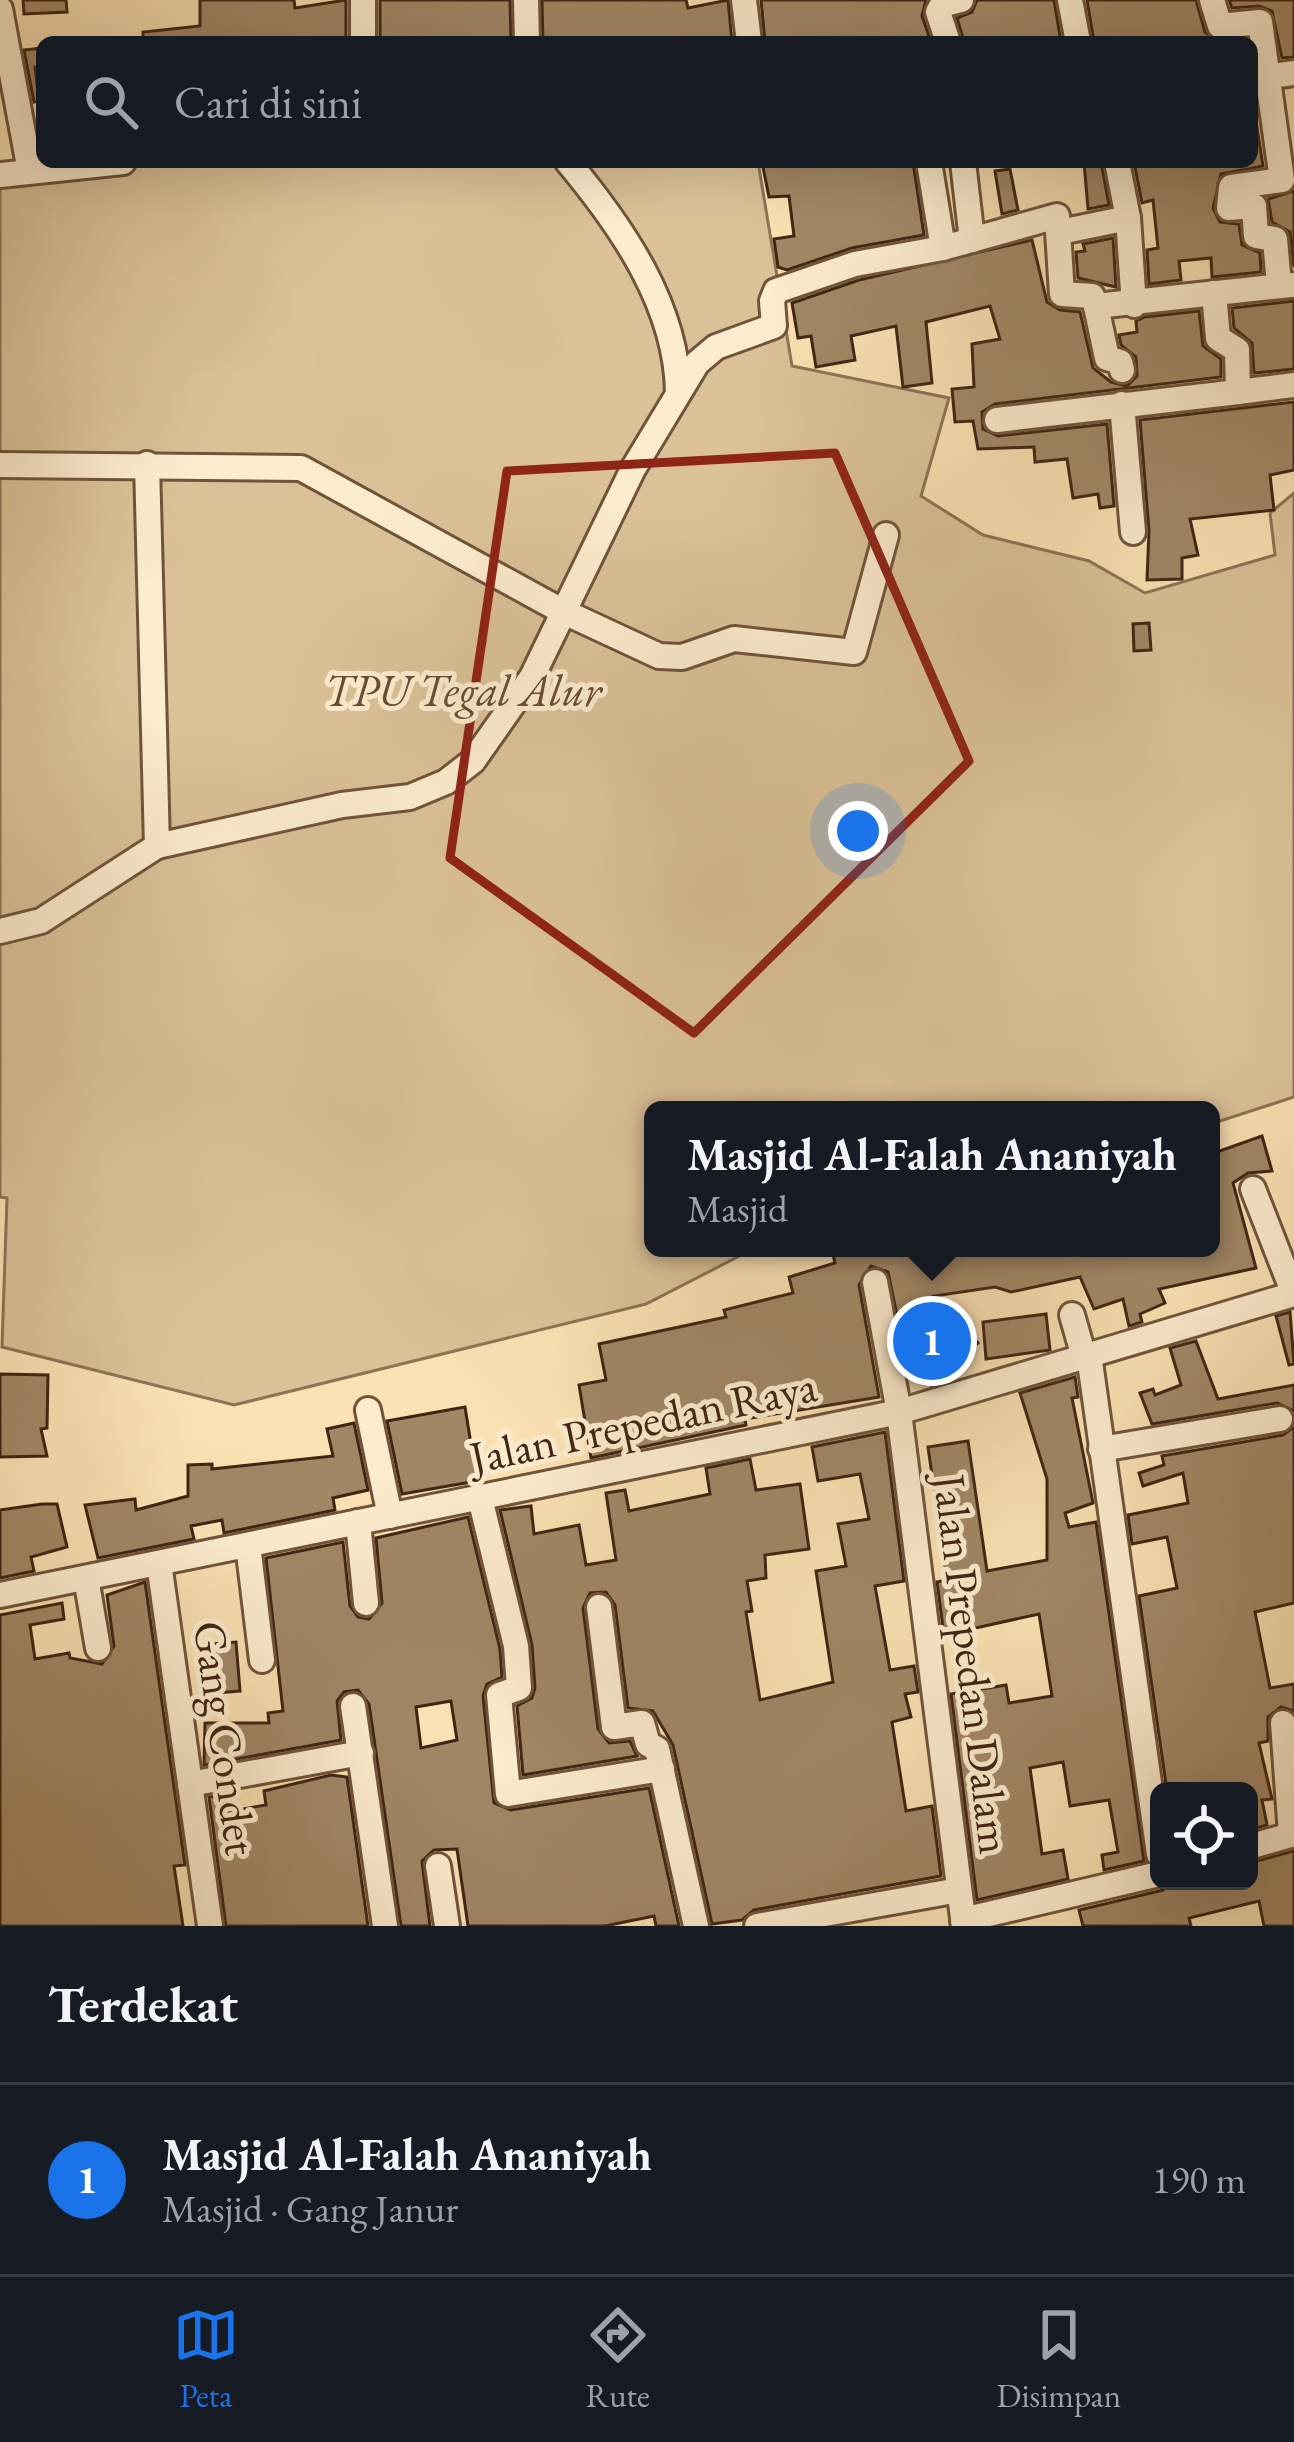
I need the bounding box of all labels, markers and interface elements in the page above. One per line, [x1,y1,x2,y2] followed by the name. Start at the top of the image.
[36,36,1258,168] search box
[78,69,144,135] icon: search
[174,73,362,131] text: Cari di sini
[325,661,603,719] park label: TPU Tegal Alur
[828,801,888,861] your location
[644,1101,1220,1257] popup
[687,1125,1177,1183] text: Masjid Al-Falah Ananiyah
[687,1183,788,1234] text: Masjid
[893,1296,971,1386] pin: 1
[461,1356,822,1487] street label: Jalan Prepedan Raya
[920,1467,1025,1857] street label: Jalan Prepedan Dalam
[181,1617,271,1859] street label: Gang Condet
[1150,1782,1258,1890] map controls
[1150,1782,1258,1890] button: locate
[48,1971,238,2037] text: Terdekat
[162,2125,652,2183] text: Masjid Al-Falah Ananiyah
[77,2154,97,2205] text: 1
[1152,2154,1246,2205] text: 190 m
[162,2183,458,2234] text: Masjid · Gang Janur
[173,2302,239,2417] tab: Peta
[585,2302,651,2417] tab: Rute
[997,2302,1121,2417] tab: Disimpan

